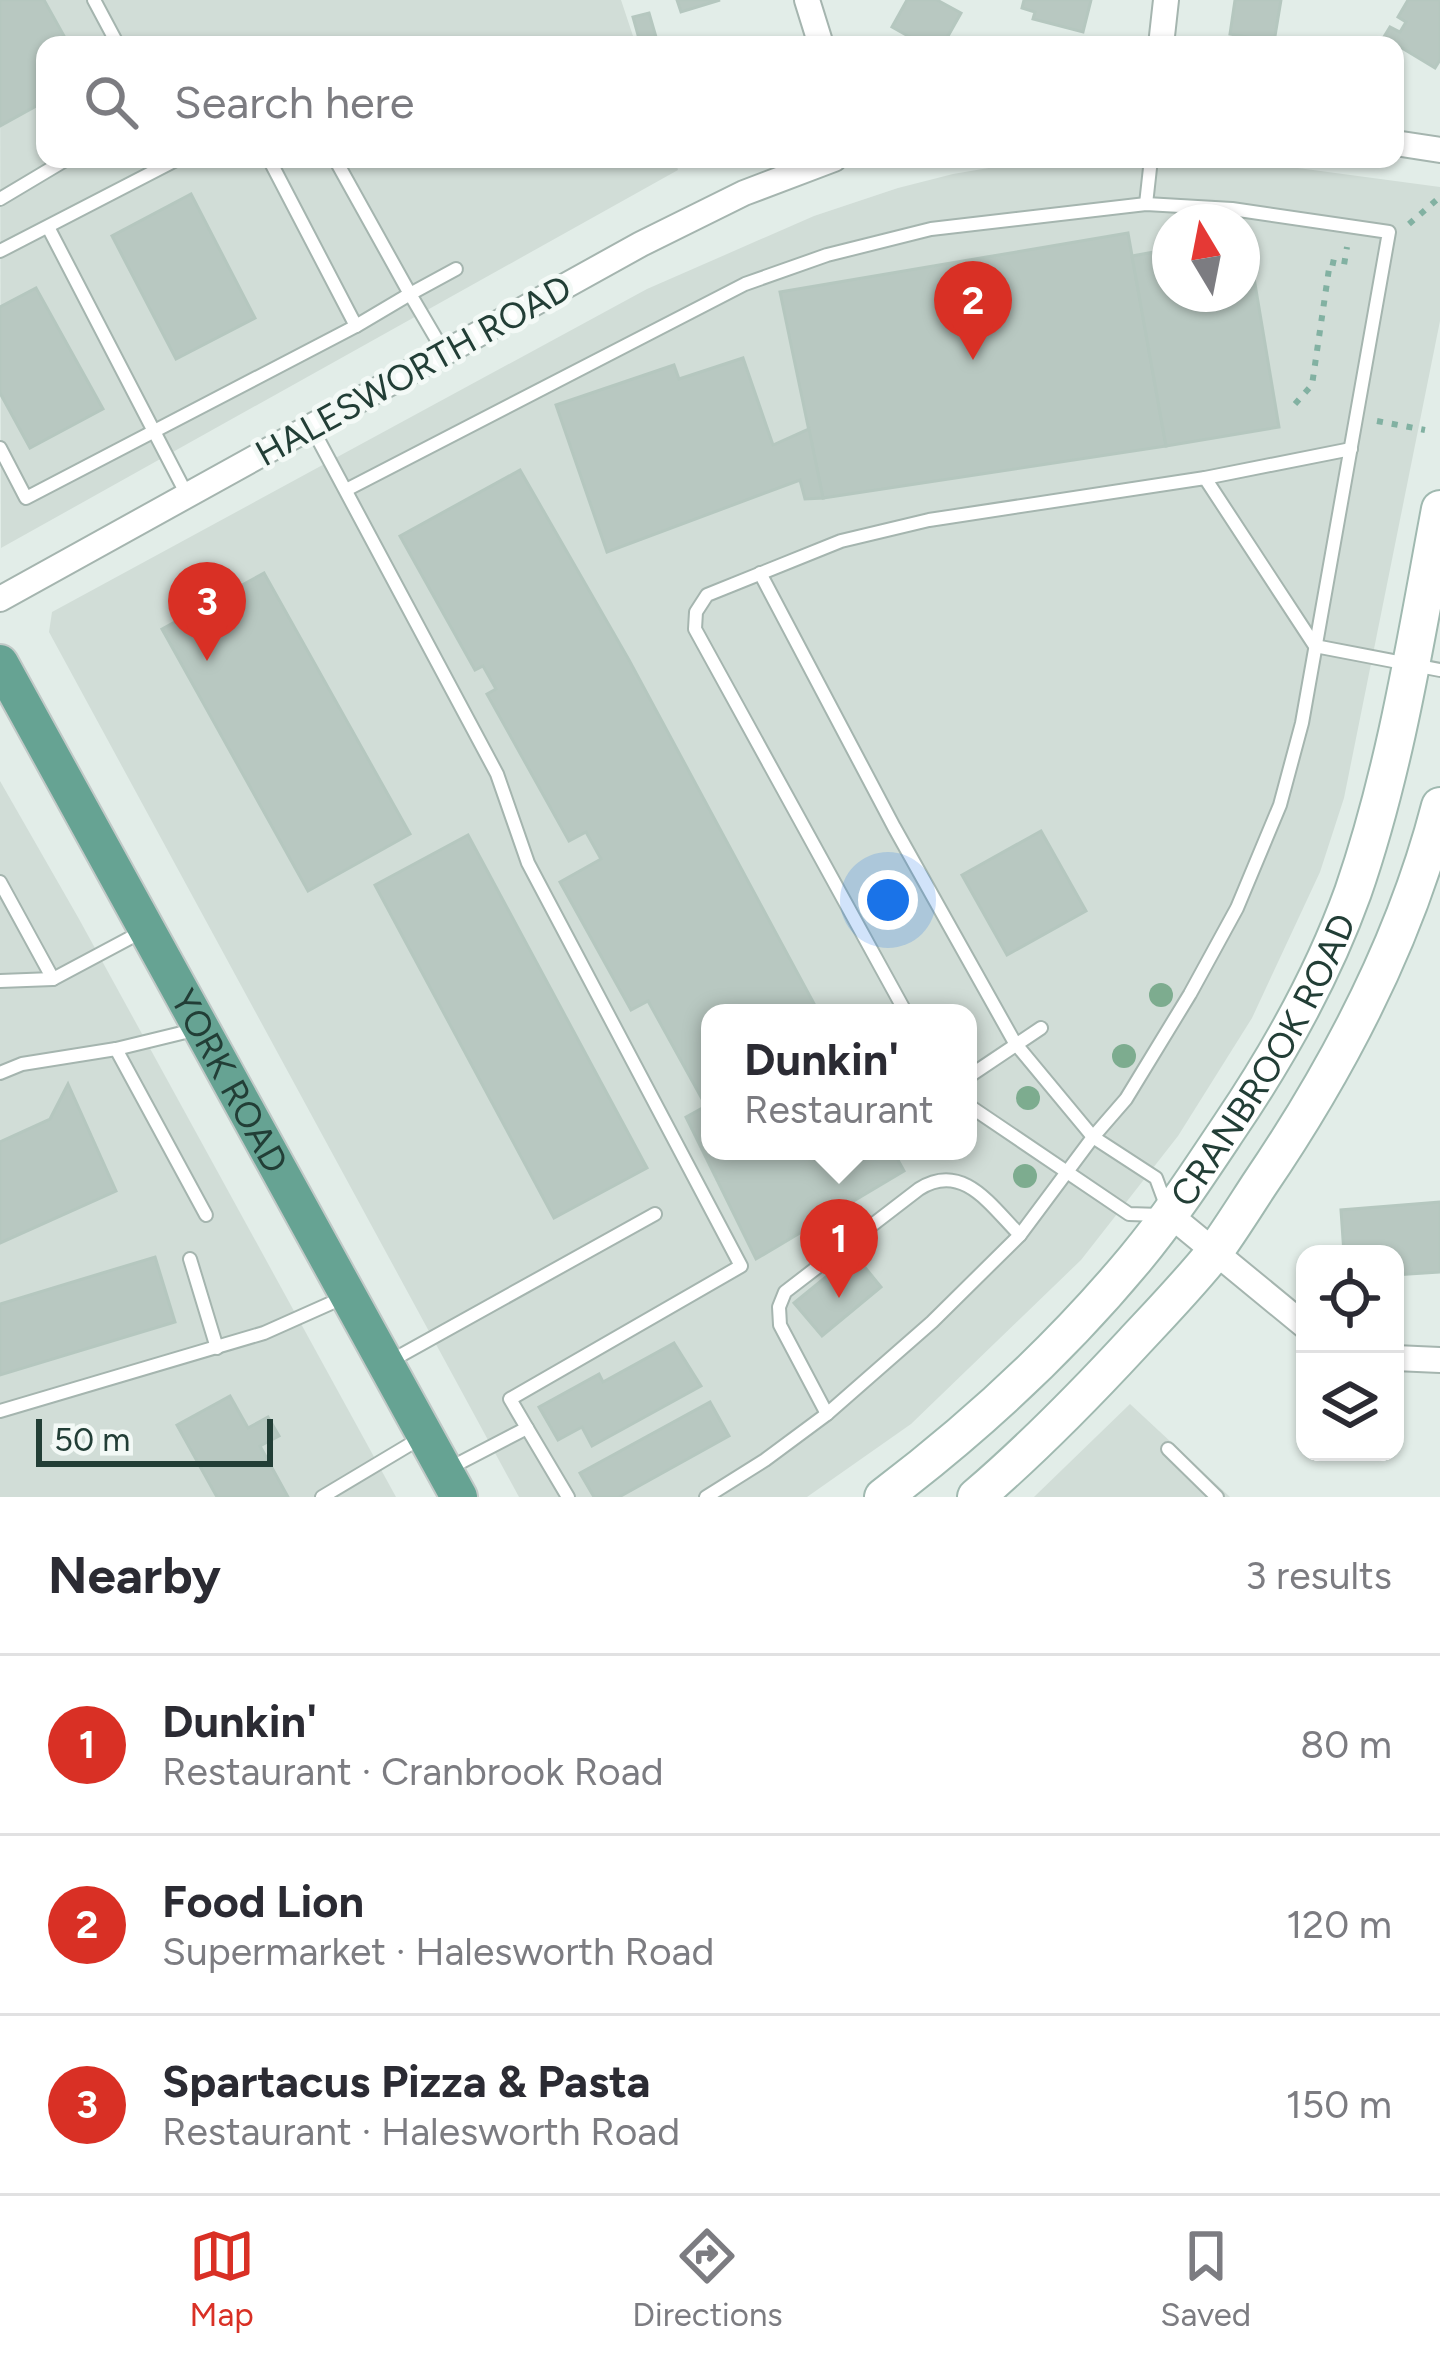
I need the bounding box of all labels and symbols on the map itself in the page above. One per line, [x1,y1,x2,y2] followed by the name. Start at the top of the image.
[1152,204,1260,312] north arrow
[934,261,1012,360] pin: 2
[248,266,578,475] street label: HALESWORTH ROAD
[168,562,246,661] pin: 3
[858,870,918,930] your location
[1161,907,1365,1215] street label: CRANBROOK ROAD
[162,982,297,1180] street label: YORK ROAD
[800,1199,878,1298] pin: 1
[36,1413,273,1466] scale bar

